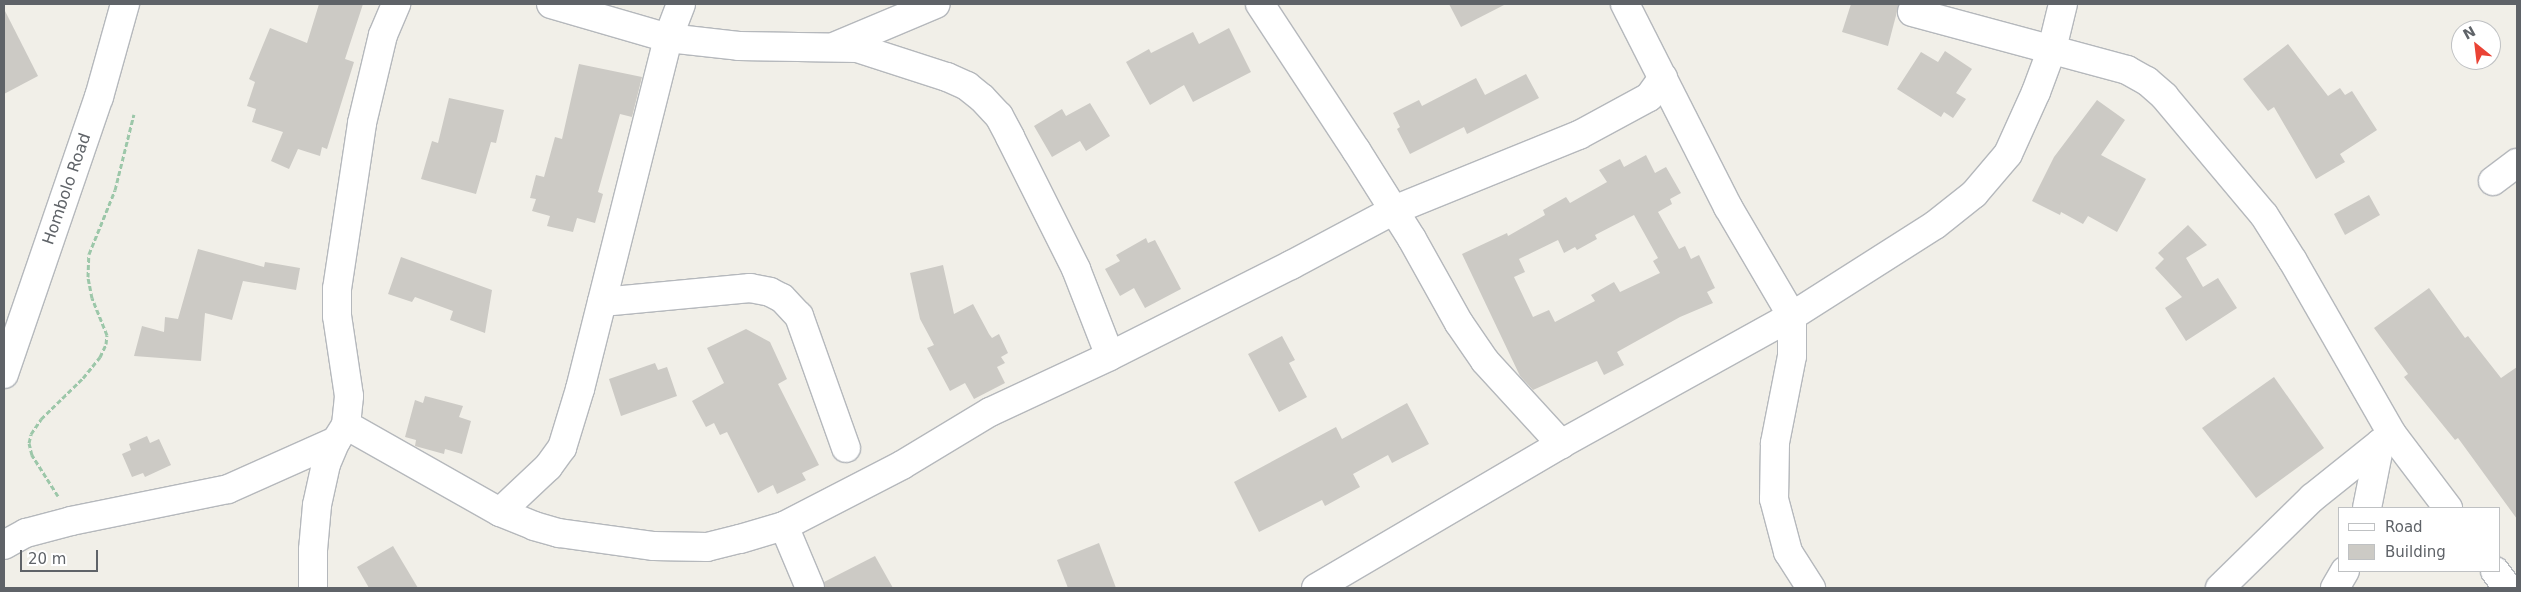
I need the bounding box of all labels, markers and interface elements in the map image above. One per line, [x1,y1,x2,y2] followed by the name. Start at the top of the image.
[2451,20,2501,70] north arrow
[2460,23,2478,43] text: N
[39,131,95,247] street label: Hombolo Road
[2338,507,2501,572] legend
[2385,518,2423,536] text: Road
[22,540,100,572] scale bar
[2385,543,2446,561] text: Building
[28,550,66,568] text: 20 m

